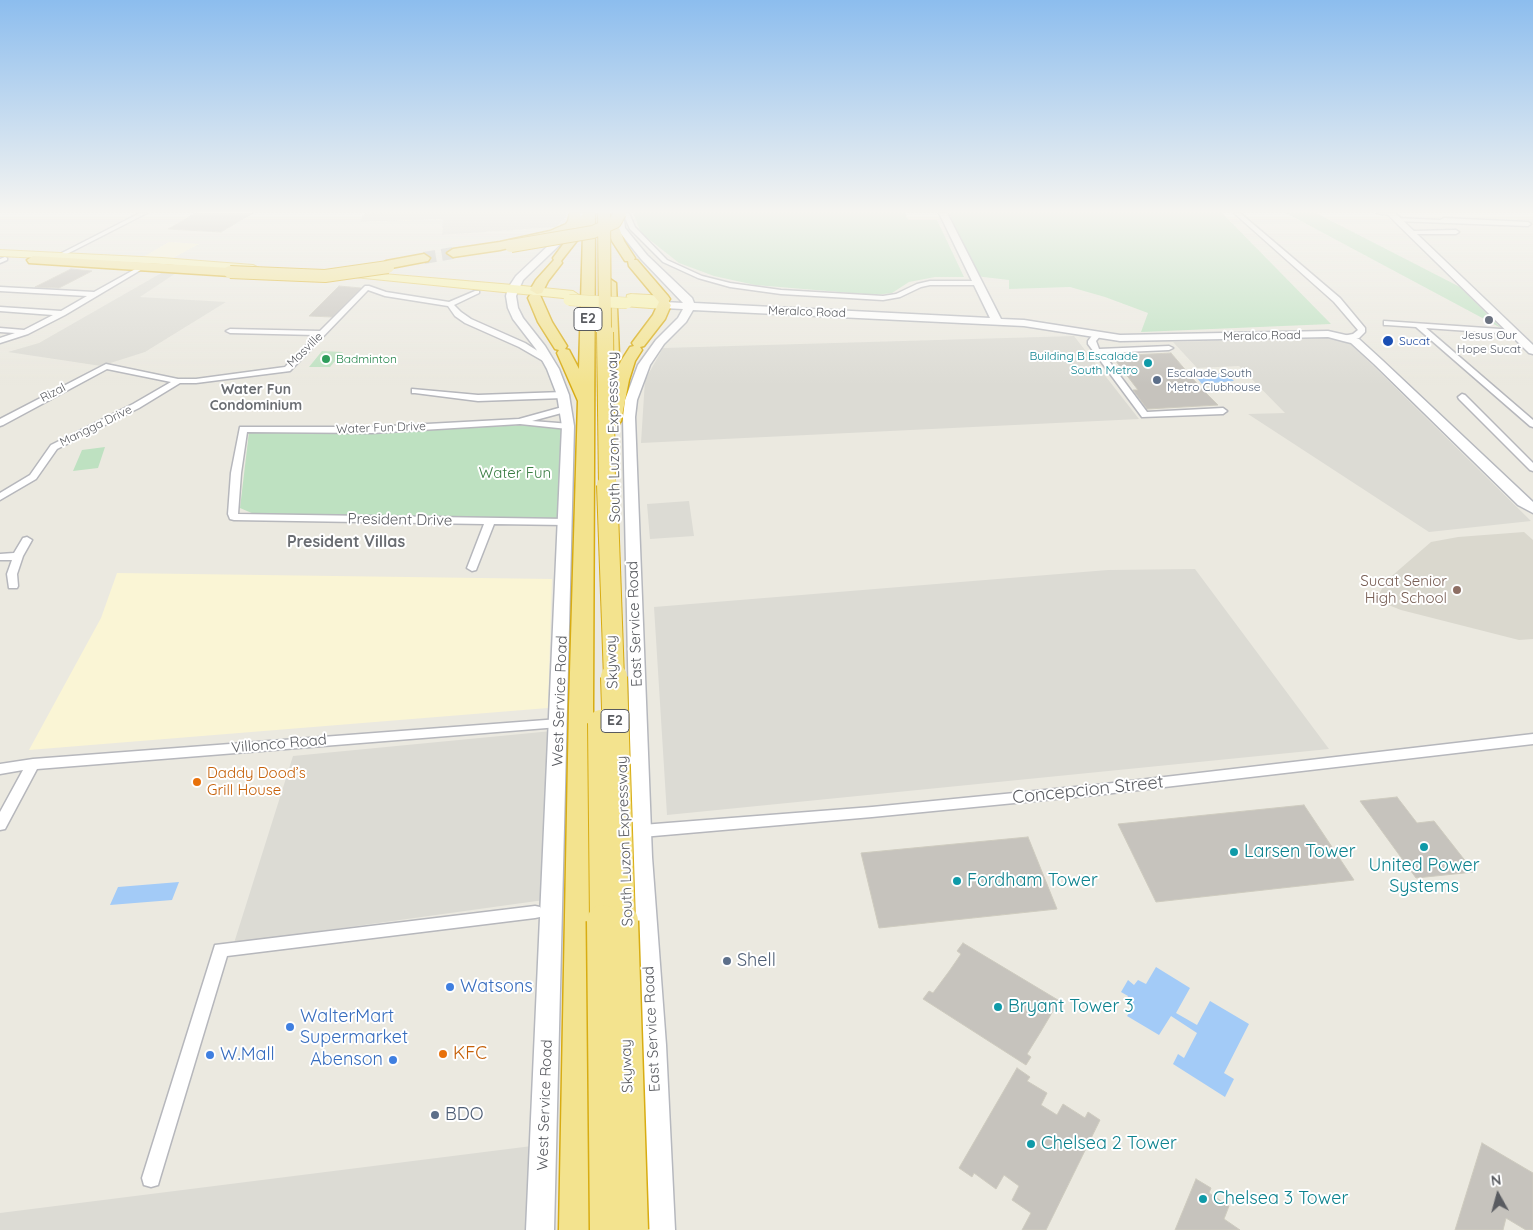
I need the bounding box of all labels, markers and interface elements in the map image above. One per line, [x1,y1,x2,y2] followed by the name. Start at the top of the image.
[768,303,846,321] street label: Meralco Road
[574,308,602,330] road number: E2
[1483,314,1495,326] marker: Jesus Our Hope Sucat
[1223,328,1301,344] street label: Meralco Road
[1457,328,1521,356] place label: Jesus Our Hope Sucat
[284,330,326,370] street label: Masville
[1381,334,1395,348] marker: Sucat
[1399,334,1430,348] place label: Sucat
[1030,349,1138,377] place label: Building B Escalade South Metro
[604,351,624,523] street label: South Luzon Expressway
[336,352,397,366] place label: Badminton
[320,353,332,365] marker: Badminton
[1142,357,1154,369] marker: Building B Escalade South Metro
[1167,366,1261,394] place label: Escalade South Metro Clubhouse
[1151,374,1163,386] marker: Escalade South Metro Clubhouse
[38,380,68,406] street label: Rizal
[210,382,302,414] district label: Water Fun Condominium
[58,402,134,450] street label: Mangga Drive
[336,419,426,437] street label: Water Fun Drive
[479,464,551,482] park label: Water Fun
[348,510,452,530] street label: President Drive
[287,532,405,552] district label: President Villas
[624,561,646,687] street label: East Service Road
[1360,572,1447,607] place label: Sucat Senior High School
[1451,584,1463,596] marker: Sucat Senior High School
[549,635,571,767] street label: West Service Road
[602,635,622,689] street label: Skyway
[601,709,629,732] road number: E2
[230,731,328,757] street label: Villonco Road
[613,755,637,927] street label: South Luzon Expressway
[207,764,306,799] place label: Daddy Dood’s Grill House
[1011,771,1165,809] street label: Concepcion Street
[191,776,203,788] marker: Daddy Dood’s Grill House
[1244,841,1356,863] place label: Larsen Tower
[1418,841,1430,853] marker: United Power Systems
[1228,846,1240,858] marker: Larsen Tower
[1368,855,1480,898] place label: United Power Systems
[967,870,1098,892] place label: Fordham Tower
[951,875,963,887] marker: Fordham Tower
[737,950,776,972] place label: Shell
[721,955,733,967] marker: Shell
[640,966,664,1092] street label: East Service Road
[460,976,533,998] place label: Watsons
[444,981,456,993] marker: Watsons
[1008,996,1134,1018] place label: Bryant Tower 3
[992,1001,1004,1013] marker: Bryant Tower 3
[300,1006,408,1048] place label: WalterMart Supermarket
[284,1021,296,1033] marker: WalterMart Supermarket
[534,1039,556,1171] street label: West Service Road
[617,1039,637,1093] street label: Skyway
[453,1043,487,1065] place label: KFC
[220,1044,275,1066] place label: W.Mall
[437,1048,449,1060] marker: KFC
[204,1049,216,1061] marker: W.Mall
[310,1049,383,1071] place label: Abenson
[387,1054,399,1066] marker: Abenson
[445,1104,483,1126] place label: BDO
[429,1109,441,1121] marker: BDO
[1041,1133,1177,1155] place label: Chelsea 2 Tower
[1025,1138,1037,1150] marker: Chelsea 2 Tower
[1473,1170,1523,1220] north arrow
[1490,1171,1502,1190] text: N
[1213,1188,1348,1210] place label: Chelsea 3 Tower
[1197,1193,1209,1205] marker: Chelsea 3 Tower

